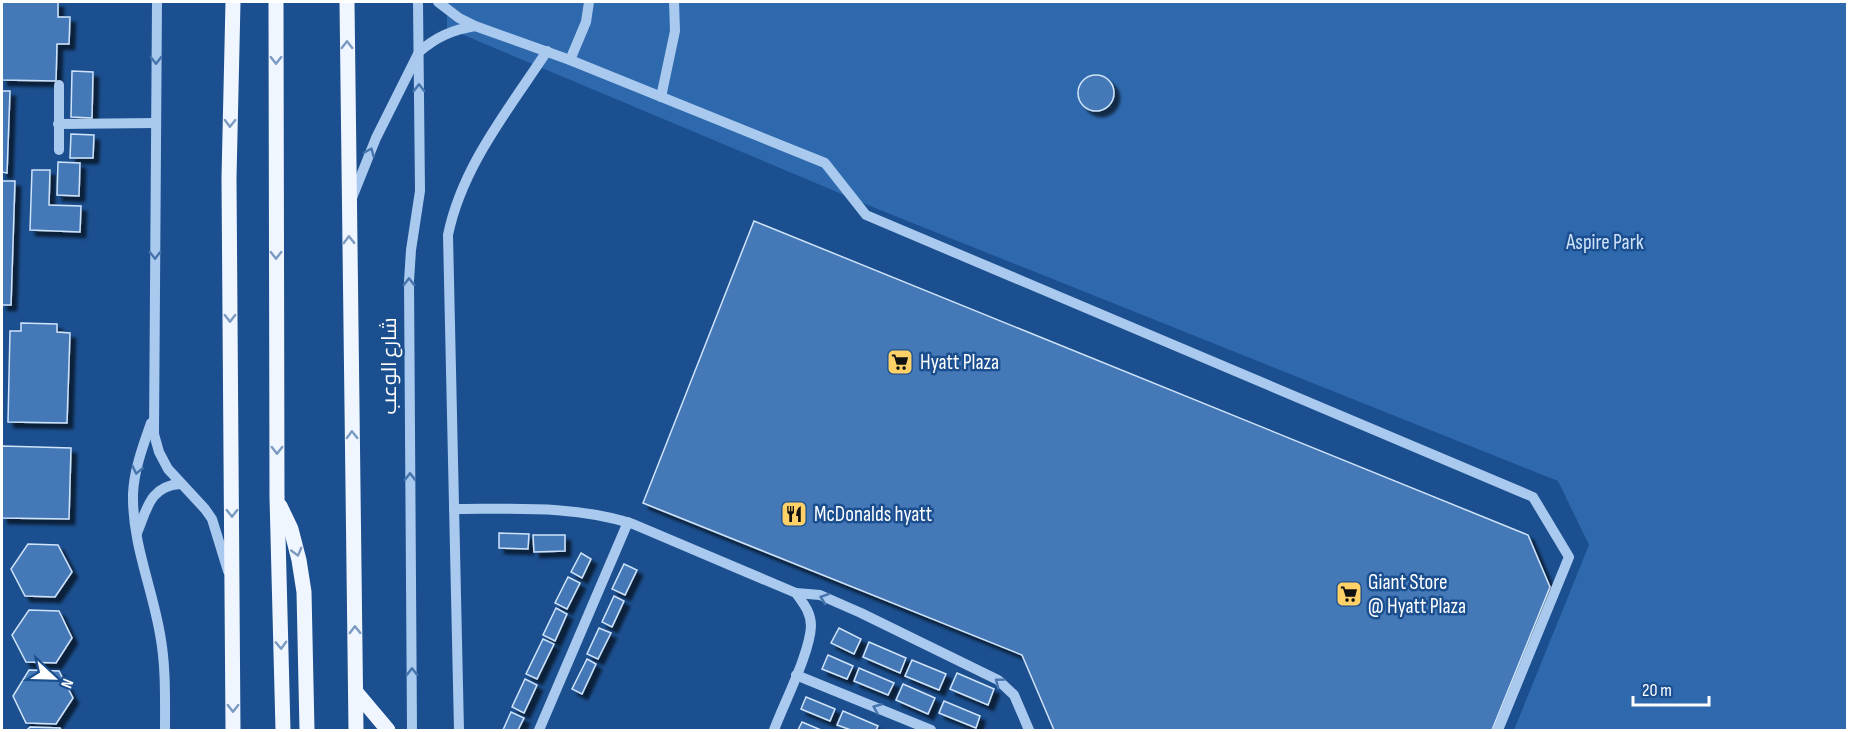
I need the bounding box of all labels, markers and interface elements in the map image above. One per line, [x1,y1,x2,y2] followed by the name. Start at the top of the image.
[341,41,353,50] one-way arrow
[150,55,162,64] one-way arrow
[270,55,282,64] one-way arrow
[413,83,425,92] one-way arrow
[224,118,236,127] one-way arrow
[363,147,375,158] one-way arrow
[1565,230,1644,255] park label: Aspire Park
[343,236,355,245] one-way arrow
[149,250,161,259] one-way arrow
[270,250,282,259] one-way arrow
[403,278,416,287] one-way arrow
[224,313,236,322] one-way arrow
[377,317,403,415] street label: شارع الوعب
[885,347,915,377] supermarket icon: Hyatt Plaza
[920,350,999,375] place label: Hyatt Plaza
[346,431,358,440] one-way arrow
[271,445,283,454] one-way arrow
[131,465,144,475] one-way arrow
[404,473,417,482] one-way arrow
[779,499,809,529] restaurant icon: McDonalds hyatt
[814,502,932,527] place label: McDonalds hyatt
[226,508,238,517] one-way arrow
[290,546,302,557] one-way arrow
[1368,570,1466,619] place label: Giant Store @ Hyatt Plaza
[1334,579,1364,609] supermarket icon: Giant Store @ Hyatt Plaza
[819,592,830,605] one-way arrow
[349,626,361,635] one-way arrow
[274,640,287,649] one-way arrow
[24,648,84,708] north arrow
[406,668,418,677] one-way arrow
[1633,669,1710,707] scale bar
[56,676,77,691] text: N
[995,679,1006,690] one-way arrow
[1642,680,1672,701] text: 20 m
[227,703,239,712] one-way arrow
[872,703,883,715] one-way arrow

